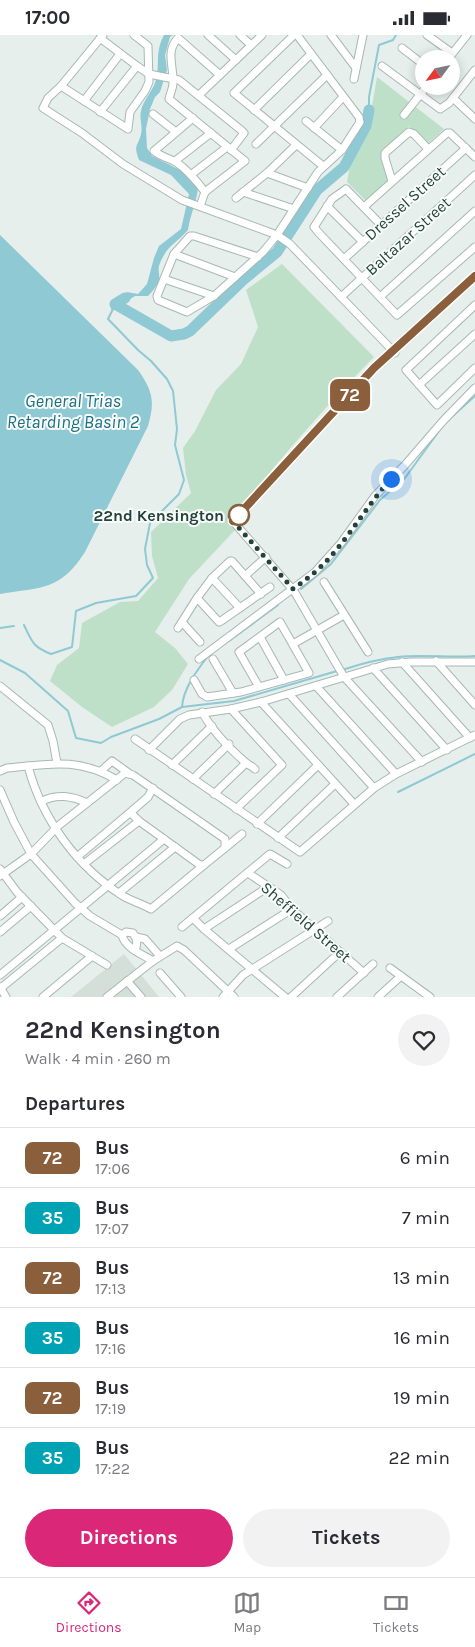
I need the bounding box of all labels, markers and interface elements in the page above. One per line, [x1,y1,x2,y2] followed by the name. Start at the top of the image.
[25,7,70,29] text: 17:00
[415,50,460,95] north arrow
[415,50,460,95] map controls
[361,162,449,244] street label: Dressel Street
[362,193,454,279] street label: Baltazar Street
[328,379,372,411] line badge: 72
[340,384,360,406] text: 72
[7,390,140,433] water label: General Trias Retarding Basin 2
[379,467,404,492] your location
[228,504,250,526] marker: 22nd Kensington
[94,506,224,525] place label: 22nd Kensington
[257,878,355,966] street label: Sheffield Street
[398,1014,450,1066] button: heart
[25,1016,221,1044] text: 22nd Kensington
[25,1049,171,1068] text: Walk · 4 min · 260 m
[25,1093,125,1115] text: Departures
[95,1137,129,1159] text: Bus
[43,1147,62,1169] text: 72
[400,1147,450,1169] text: 6 min
[95,1159,130,1178] text: 17:06
[95,1197,129,1219] text: Bus
[42,1207,63,1229] text: 35
[402,1207,450,1229] text: 7 min
[95,1219,129,1238] text: 17:07
[95,1257,129,1279] text: Bus
[43,1267,62,1289] text: 72
[393,1267,450,1289] text: 13 min
[95,1279,126,1298] text: 17:13
[95,1317,129,1339] text: Bus
[42,1327,63,1349] text: 35
[393,1327,450,1349] text: 16 min
[95,1339,126,1358] text: 17:16
[95,1377,129,1399] text: Bus
[43,1387,62,1409] text: 72
[393,1387,450,1409] text: 19 min
[95,1399,126,1418] text: 17:19
[95,1437,129,1459] text: Bus
[42,1447,63,1469] text: 35
[389,1447,450,1469] text: 22 min
[95,1459,130,1478] text: 17:22
[25,1509,233,1567] button: Directions
[243,1509,450,1567] button: Tickets
[56,1589,122,1636] tab: Directions
[233,1589,261,1636] tab: Map
[373,1589,419,1636] tab: Tickets

